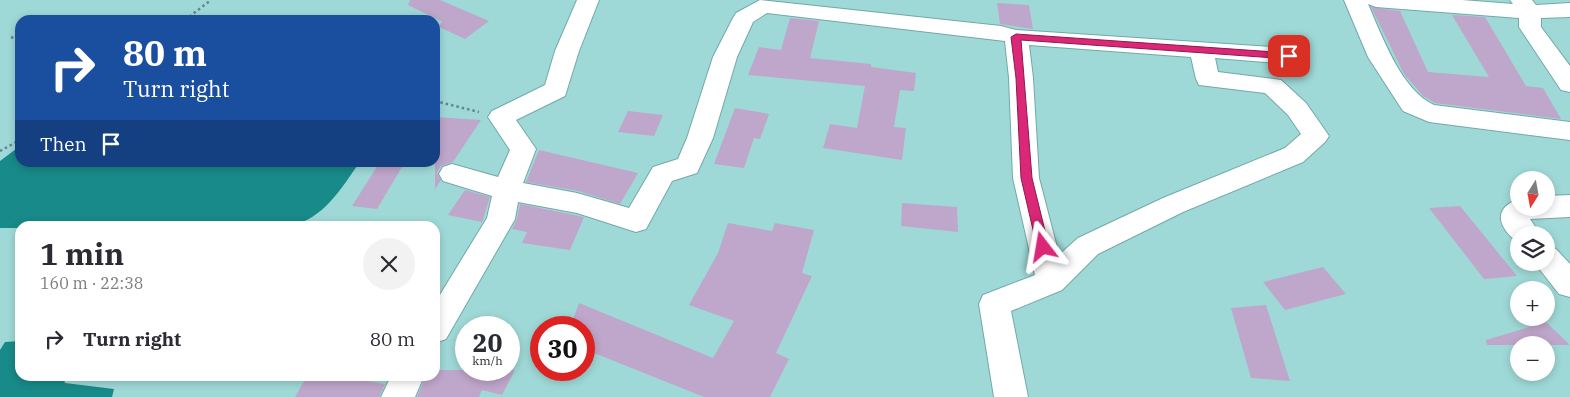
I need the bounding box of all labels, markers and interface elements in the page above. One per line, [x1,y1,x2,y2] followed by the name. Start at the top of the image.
[123,30,207,76] text: 80 m
[40,35,105,100] icon: right
[1268,35,1310,77] pin
[1275,42,1303,70] icon: arrive
[123,74,230,103] text: Turn right
[97,130,125,158] icon: arrive
[40,132,87,156] text: Then
[1510,171,1555,216] north arrow
[1510,171,1555,381] map controls
[1016,220,1068,272] position arrow
[1510,226,1555,271] button: layers
[40,234,124,273] text: 1 min
[363,238,415,290] button: close
[40,273,143,293] text: 160 m · 22:38
[1510,281,1555,326] button: +
[530,316,595,381] speed limit sign: 30
[40,325,68,353] icon: right
[472,326,503,359] text: 20
[83,327,181,351] text: Turn right
[370,327,415,351] text: 80 m
[1510,336,1555,381] button: −
[472,353,503,368] text: km/h

